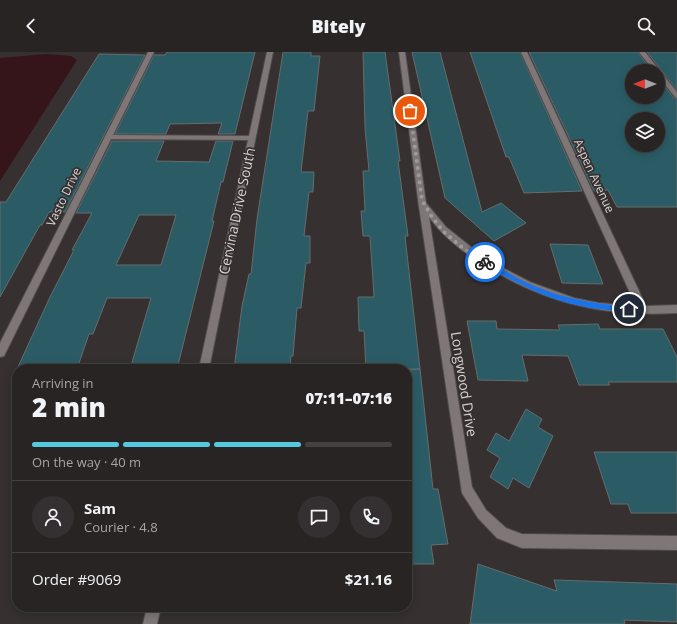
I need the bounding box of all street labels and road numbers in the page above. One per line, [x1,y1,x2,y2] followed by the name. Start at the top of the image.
[570,136,619,216] street label: Aspen Avenue
[214,146,259,276] street label: Cervina Drive South
[42,164,85,229] street label: Vasto Drive
[447,330,482,438] street label: Longwood Drive

